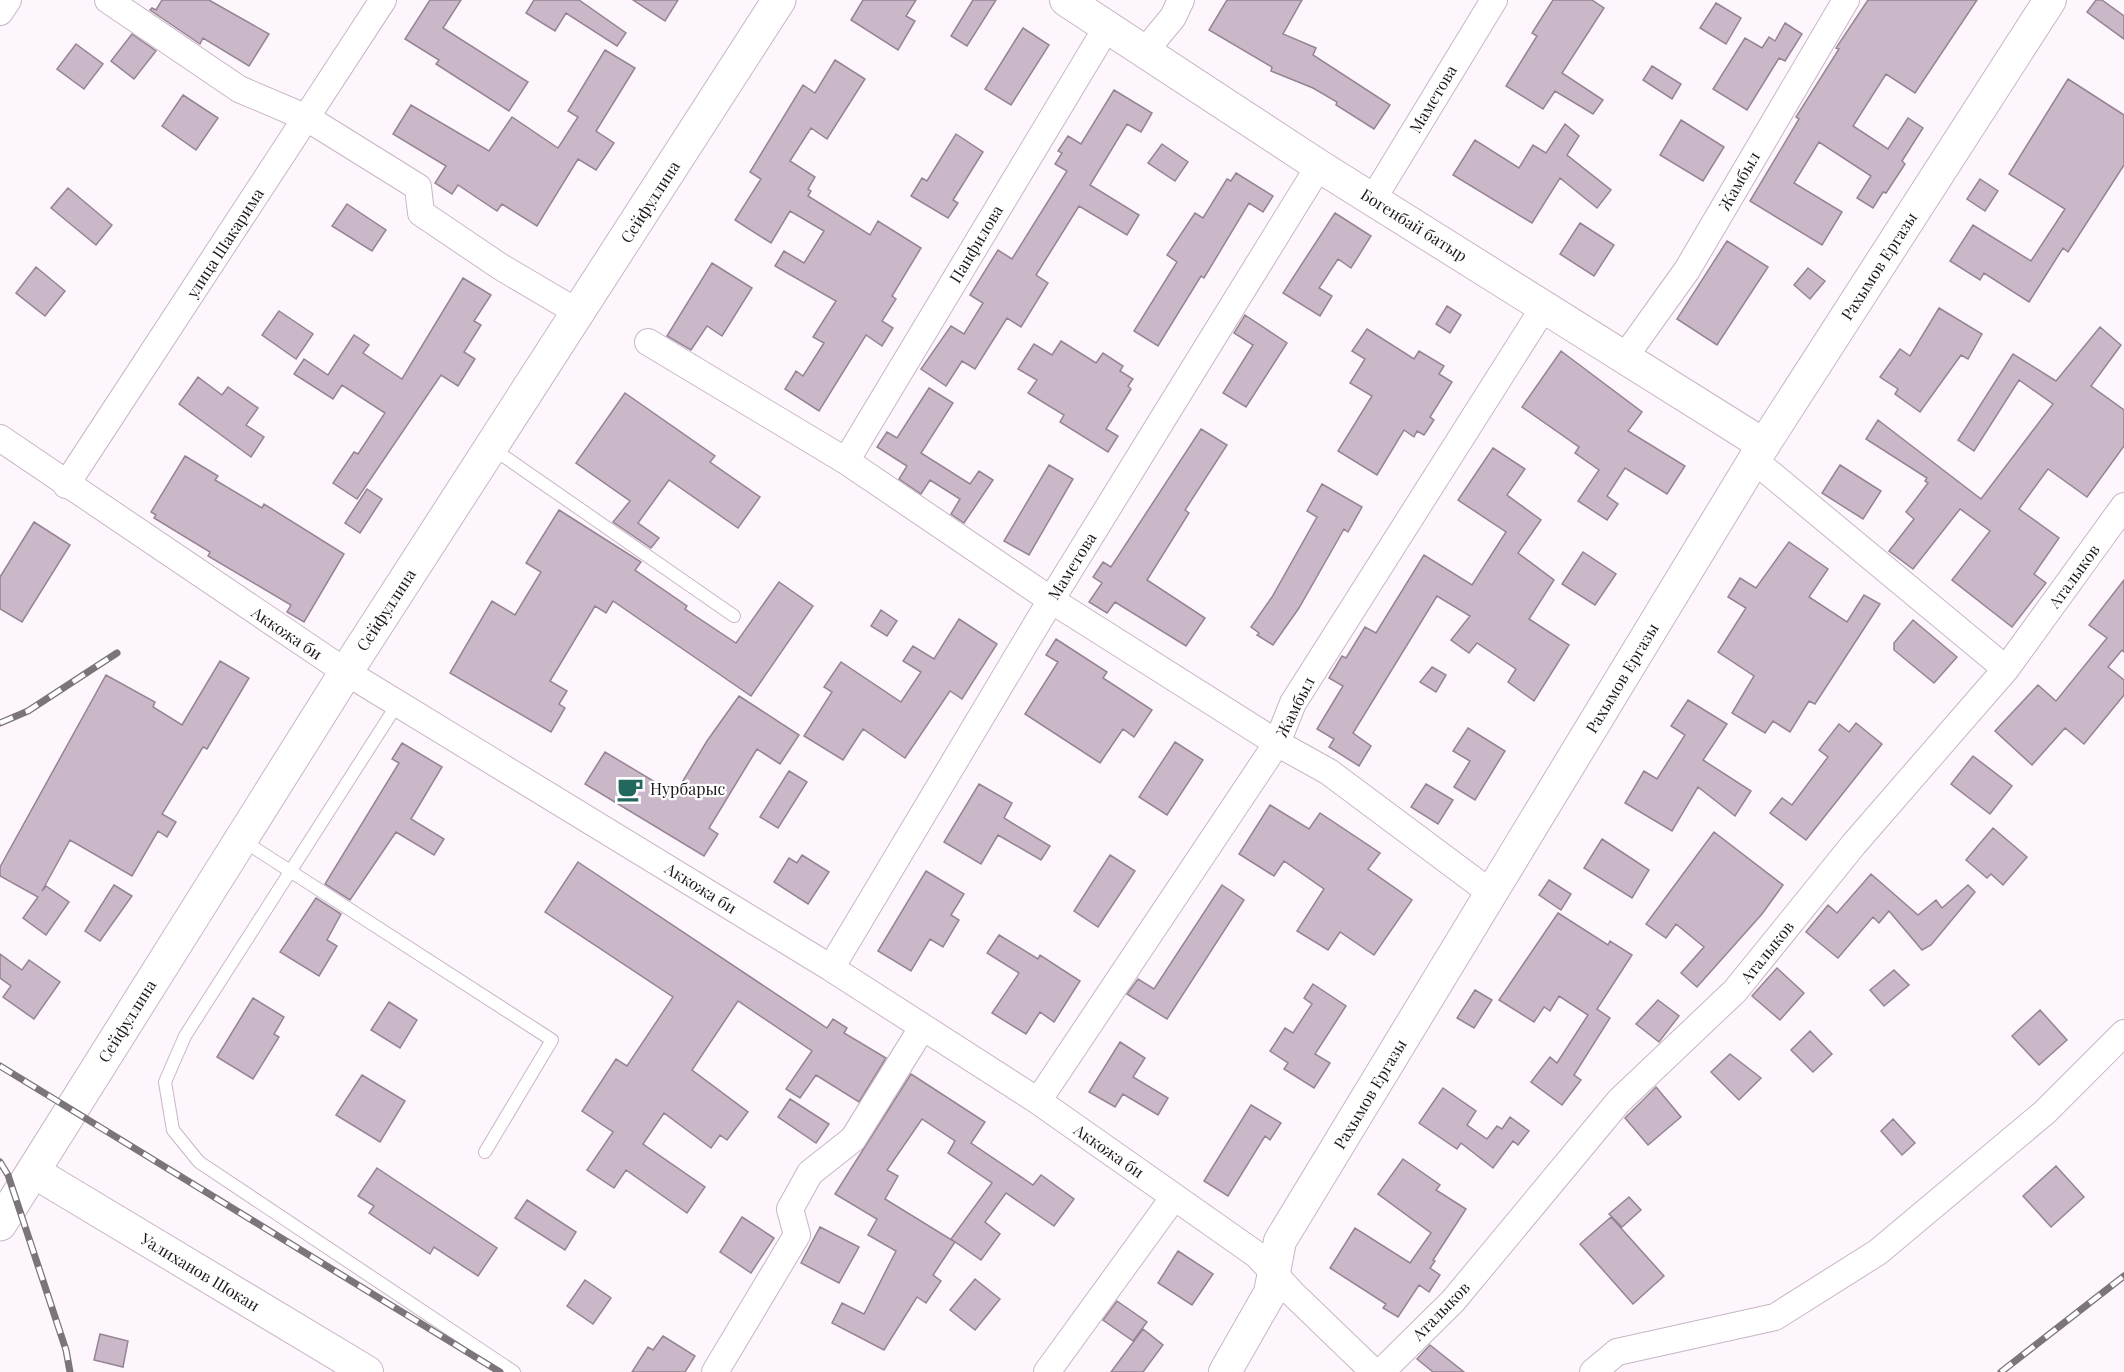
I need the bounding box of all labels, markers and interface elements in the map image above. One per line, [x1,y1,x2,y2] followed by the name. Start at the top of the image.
[1404,61,1461,137] street label: Маметова
[1713,147,1764,214] street label: Жамбыл
[615,157,684,247] street label: Сейфуллина
[1357,183,1471,266] street label: Богенбай батыр
[181,184,268,303] street label: улица Шакарима
[944,201,1007,286] street label: Панфилова
[1836,208,1921,324] street label: Рахымов Ергазы
[1043,528,1101,603] street label: Маметова
[2043,539,2104,613] street label: Аталыков
[351,565,420,655] street label: Сейфуллина
[247,601,327,664] street label: Аккожа би
[1580,619,1663,737] street label: Рахымов Ергазы
[1270,673,1319,741] street label: Жамбыл
[615,774,645,804] cafe icon: Нурбарыс
[650,778,726,799] place label: Нурбарыс
[661,857,741,918] street label: Аккожа би
[1735,916,1798,988] street label: Аталыков
[93,975,160,1066] street label: Сейфуллина
[1328,1035,1411,1153] street label: Рахымов Ергазы
[1069,1118,1148,1182] street label: Аккожа би
[136,1227,264,1315] street label: Уалиханов Шокан
[1407,1277,1474,1345] street label: Аталыков

